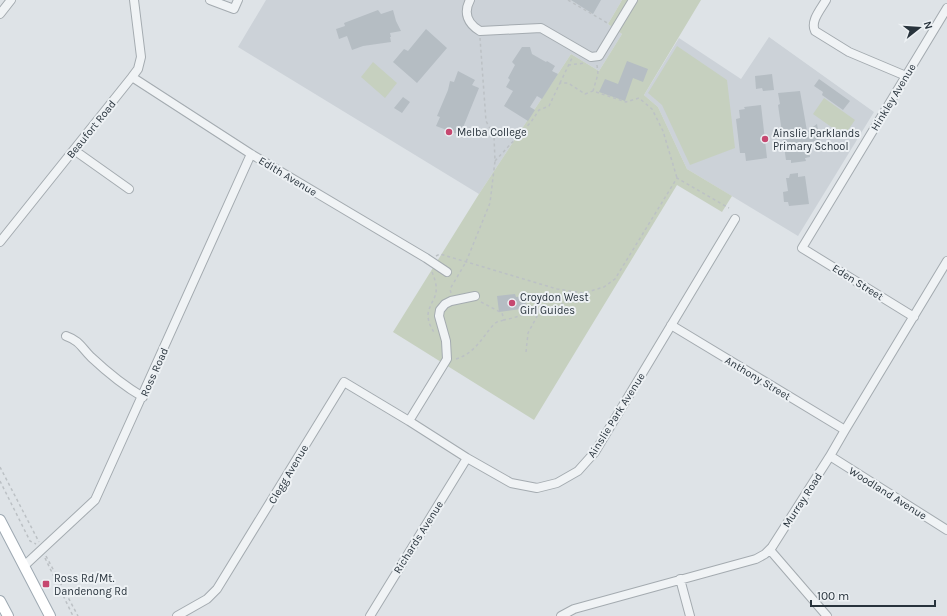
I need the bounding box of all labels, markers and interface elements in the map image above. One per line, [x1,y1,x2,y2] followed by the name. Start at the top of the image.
[899,8,939,48] north arrow
[921,20,935,31] text: N
[868,61,919,133] street label: Hinkley Avenue
[64,98,119,161] street label: Beaufort Road
[457,126,527,139] place label: Melba College
[444,127,454,137] marker: Melba College
[773,127,860,153] place label: Ainslie Parklands Primary School
[760,134,770,144] marker: Ainslie Parklands Primary School
[256,154,319,199] street label: Edith Avenue
[830,262,886,303] street label: Eden Street
[520,291,589,317] place label: Croydon West Girl Guides
[507,298,517,308] marker: Croydon West Girl Guides
[138,346,171,399] street label: Ross Road
[723,354,793,403] street label: Anthony Street
[585,370,648,460] street label: Ainslie Park Avenue
[266,442,311,506] street label: Clegg Avenue
[846,464,929,523] street label: Woodland Avenue
[780,470,825,530] street label: Murray Road
[391,498,446,576] street label: Richards Avenue
[54,572,128,598] place label: Ross Rd/Mt. Dandenong Rd
[41,579,51,589] marker: Ross Rd/Mt. Dandenong Rd
[811,582,935,608] scale bar
[817,589,849,603] text: 100 m

